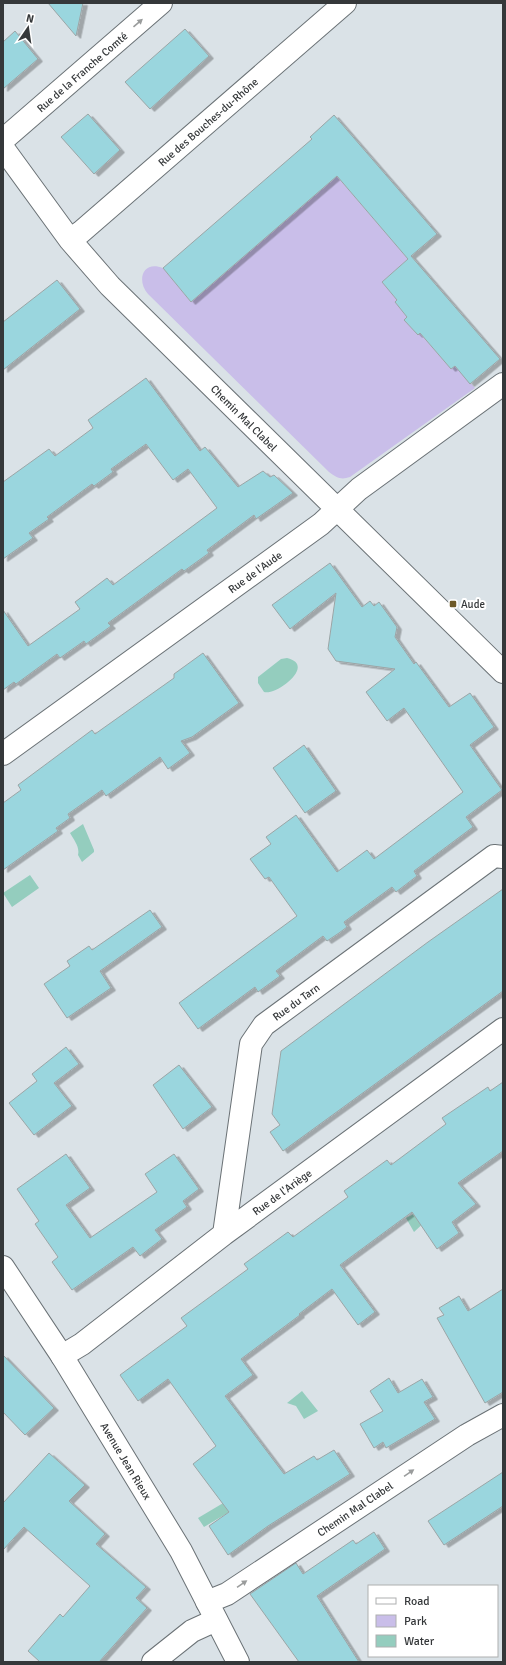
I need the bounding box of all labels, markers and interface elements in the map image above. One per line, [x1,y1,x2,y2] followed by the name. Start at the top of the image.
[8,8,48,48] north arrow
[25,12,35,26] text: N
[133,18,143,27] one-way arrow
[34,30,130,115] street label: Rue de la Franche Comté
[156,75,261,169] street label: Rue des Bouches-du-Rhône
[208,382,280,454] street label: Chemin Mal Clabel
[226,549,285,596] street label: Rue de l'Aude
[461,598,485,611] place label: Aude
[448,599,458,609] marker: Aude
[270,981,322,1024] street label: Rue du Tarn
[250,1167,314,1218] street label: Rue de l'Ariège
[97,1420,154,1502] street label: Avenue Jean Rieux
[403,1469,414,1477] one-way arrow
[315,1479,396,1540] street label: Chemin Mal Clabel
[237,1580,247,1588] one-way arrow
[368,1585,498,1657] legend
[404,1594,430,1609] text: Road
[404,1614,427,1629] text: Park
[404,1634,435,1649] text: Water

